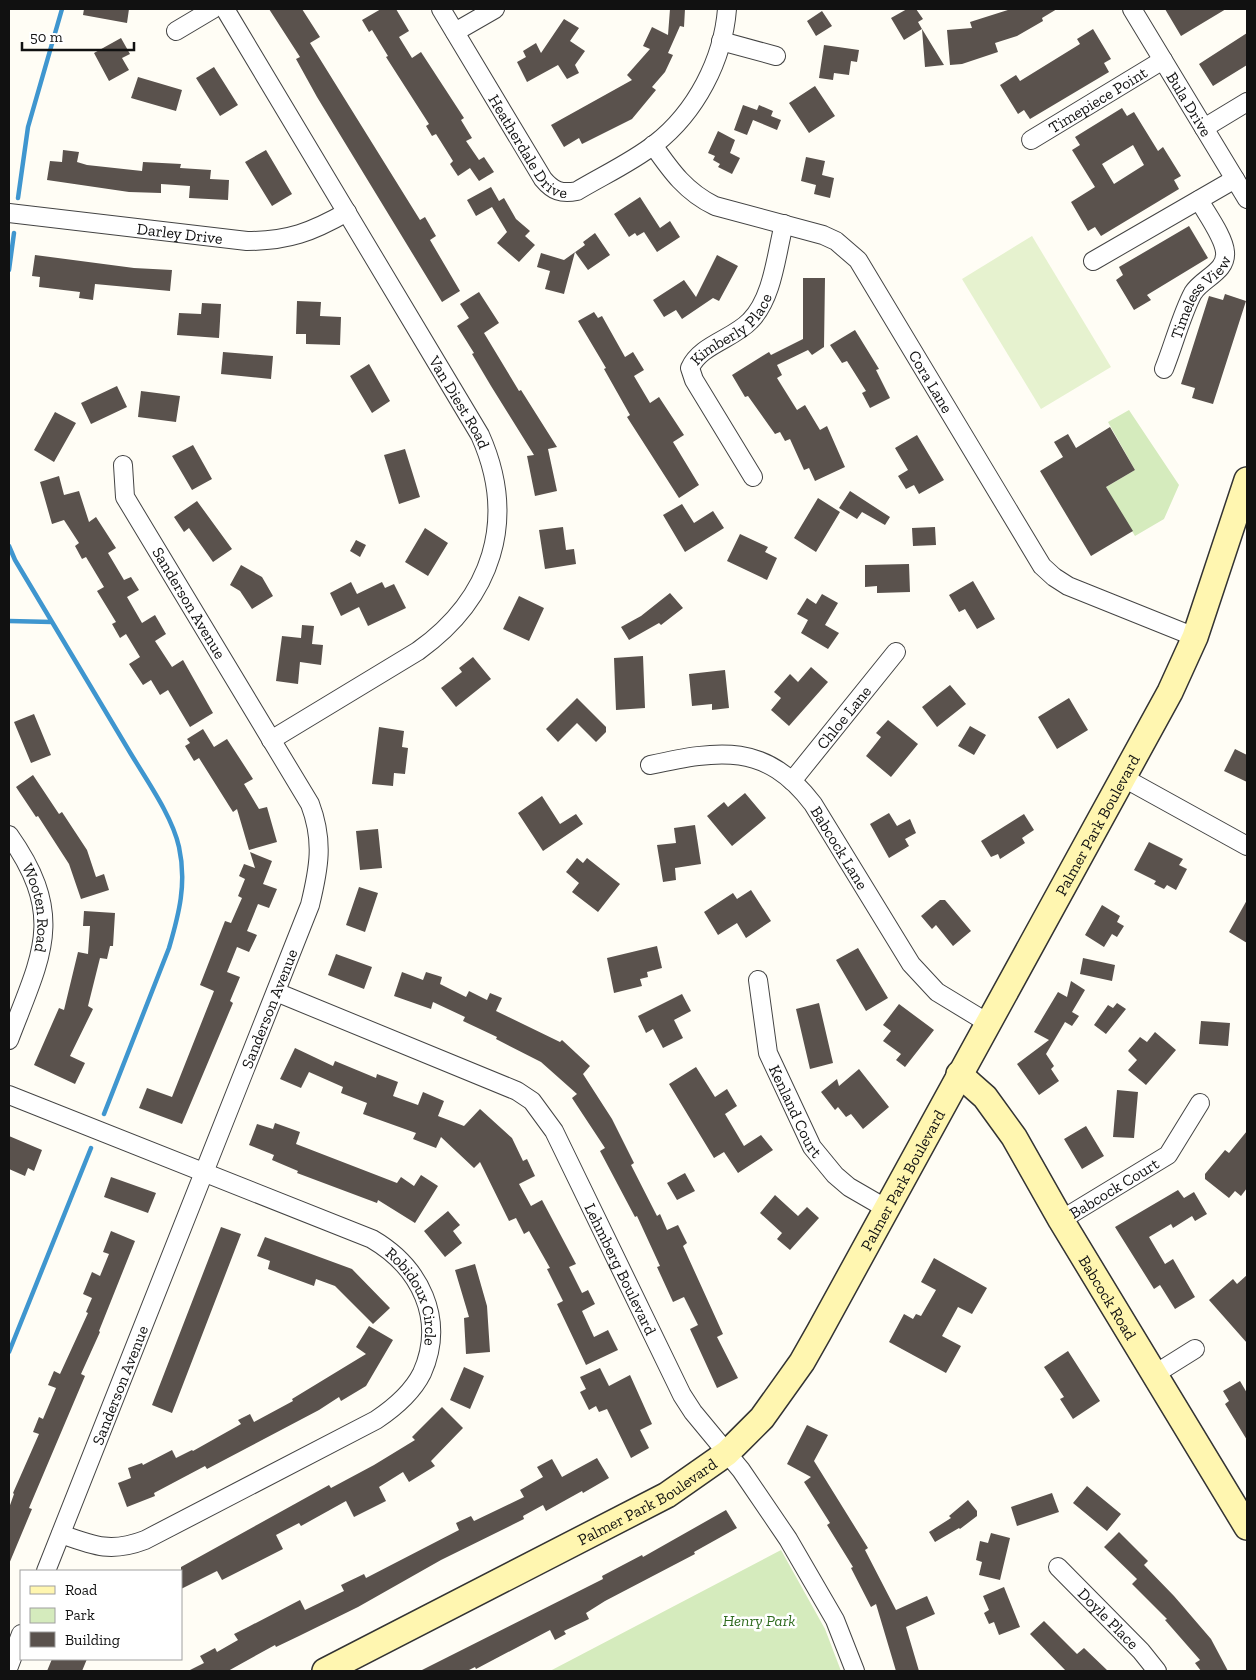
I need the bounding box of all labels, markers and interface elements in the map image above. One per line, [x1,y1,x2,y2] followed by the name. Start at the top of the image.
[22,20,135,52] scale bar
[30,28,63,46] text: 50 m
[1045,62,1150,137] street label: Timepiece Point
[1163,68,1216,140] street label: Bula Drive
[485,91,568,202] street label: Heatherdale Drive
[136,219,224,248] street label: Darley Drive
[1166,252,1235,341] street label: Timeless View
[686,290,775,368] street label: Kimberly Place
[905,347,957,416] street label: Cora Lane
[425,352,494,451] street label: Van Diest Road
[148,544,230,662] street label: Sanderson Avenue
[812,682,875,753] street label: Chloe Lane
[1051,751,1143,899] street label: Palmer Park Boulevard
[807,802,872,893] street label: Babcock Lane
[19,860,53,954] street label: Wooten Road
[237,946,301,1071] street label: Sanderson Avenue
[765,1062,826,1161] street label: Kenland Court
[856,1106,949,1254] street label: Palmer Park Boulevard
[1066,1153,1162,1222] street label: Babcock Court
[581,1200,661,1338] street label: Lehmberg Boulevard
[382,1243,441,1347] street label: Robidoux Circle
[1075,1252,1141,1343] street label: Babcock Road
[88,1323,152,1448] street label: Sanderson Avenue
[574,1454,720,1549] street label: Palmer Park Boulevard
[20,1570,182,1660] legend
[65,1581,98,1599] text: Road
[1074,1584,1143,1653] street label: Doyle Place
[65,1606,95,1624] text: Park
[723,1611,795,1630] park label: Henry Park
[65,1631,120,1649] text: Building

